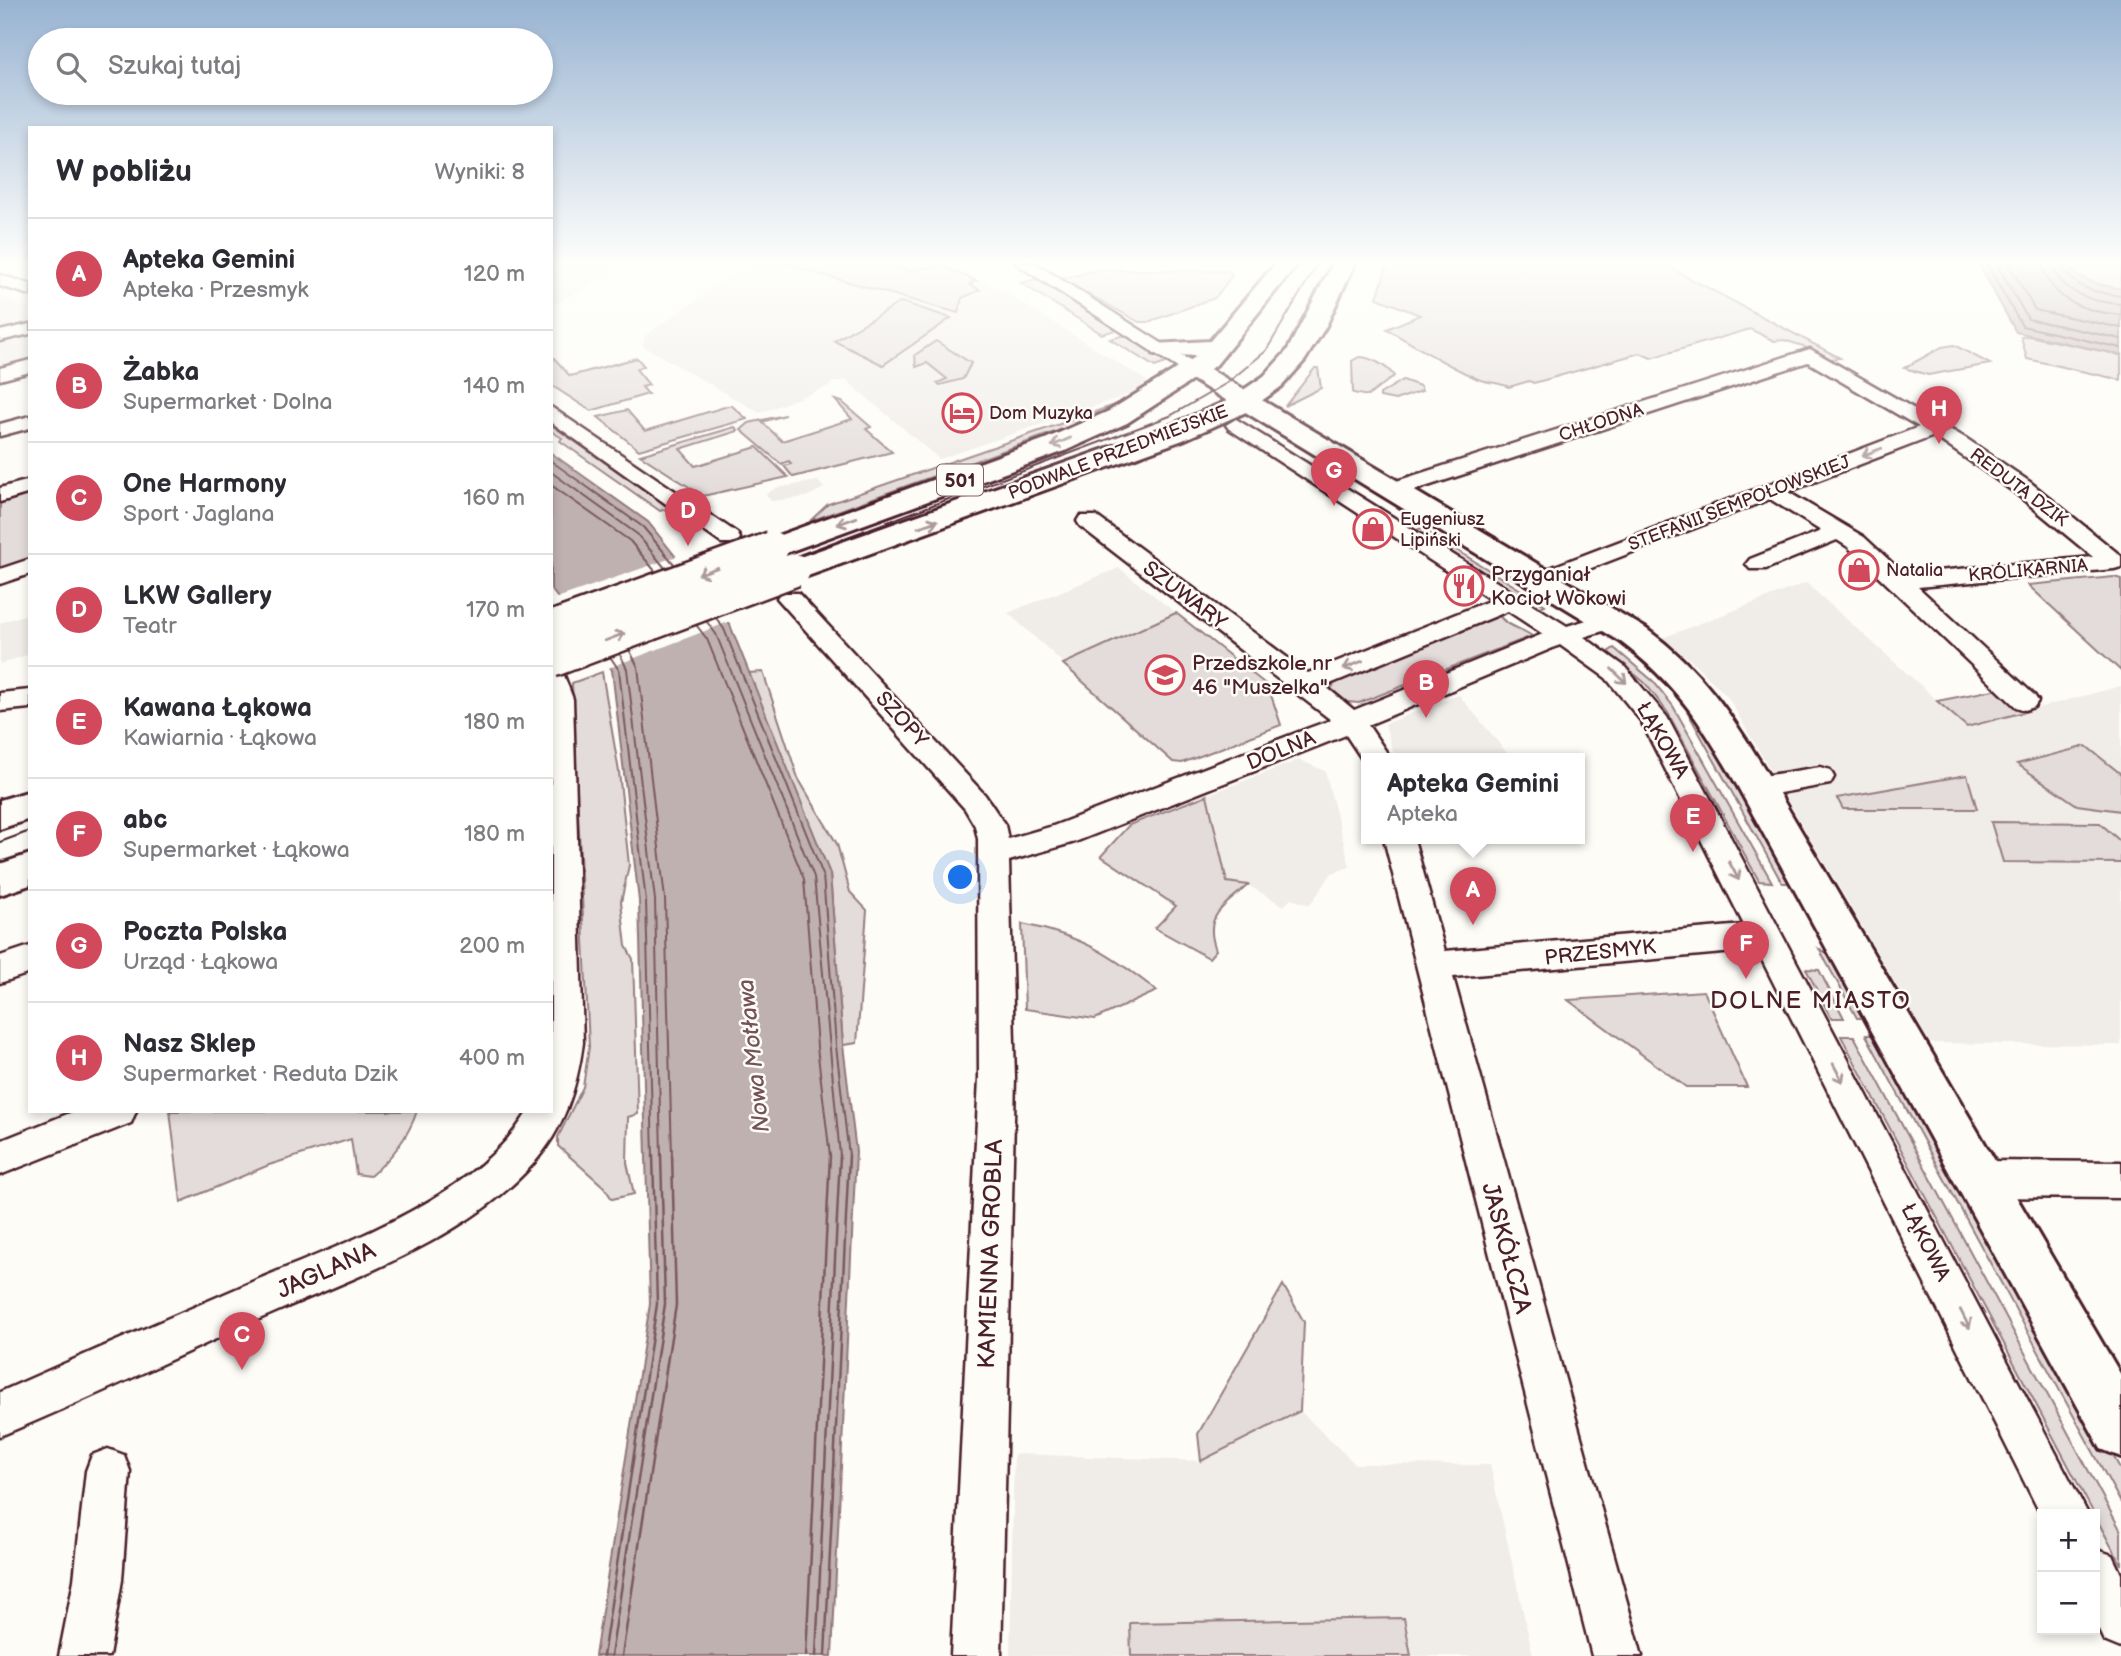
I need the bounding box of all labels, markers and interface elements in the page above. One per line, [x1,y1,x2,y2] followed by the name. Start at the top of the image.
[28,28,553,105] search box
[52,48,90,86] icon: search
[108,51,241,82] text: Szukaj tutaj
[56,154,192,190] text: W pobliżu
[435,158,525,186] text: Wyniki: 8
[123,245,295,276] text: Apteka Gemini
[72,260,86,288] text: A
[464,260,525,288] text: 120 m
[123,276,309,304] text: Apteka · Przesmyk
[123,357,199,388] text: Żabka
[71,372,87,400] text: B
[463,372,525,400] text: 140 m
[1916,386,1962,444] pin: H
[123,388,333,416] text: Supermarket · Dolna
[941,392,983,434] hotel icon: Dom Muzyka
[1556,399,1646,446] street label: CHŁODNA
[1005,401,1231,504] street label: PODWALE PRZEDMIEJSKIE
[989,403,1093,424] place label: Dom Muzyka
[1051,437,1072,450] one-way arrow
[1966,444,2072,531] street label: REDUTA DZIK
[1862,447,1884,459] one-way arrow
[1311,448,1357,506] pin: G
[1625,451,1853,556] street label: STEFANII SEMPOŁOWSKIEJ
[937,464,983,495] road number: 501
[123,469,286,500] text: One Harmony
[71,484,87,512] text: C
[463,484,525,512] text: 160 m
[665,488,711,546] pin: D
[123,500,275,528] text: Sport · Jaglana
[1352,508,1394,550] shop icon: Eugeniusz Lipiński
[1400,509,1485,551] place label: Eugeniusz Lipiński
[837,515,859,528] one-way arrow
[916,517,938,529] one-way arrow
[1838,549,1880,591] shop icon: Natalia
[1967,553,2089,586] street label: KRÓLIKARNIA
[1138,556,1232,635] street label: SZUWARY
[1886,560,1943,581] place label: Natalia
[1491,562,1626,611] place label: Przyganiał Kocioł Wokowi
[1443,565,1485,607] restaurant icon: Przyganiał Kocioł Wokowi
[698,566,720,578] one-way arrow
[123,581,272,612] text: LKW Gallery
[71,596,87,624] text: D
[466,596,525,624] text: 170 m
[123,612,176,640] text: Teatr
[604,630,626,642] one-way arrow
[1192,651,1332,700] place label: Przedszkole nr 46 "Muszelka"
[1144,654,1186,696] school or university icon: Przedszkole nr 46 "Muszelka"
[1343,659,1365,672] one-way arrow
[1403,660,1449,718] pin: B
[1610,668,1627,685] one-way arrow
[870,686,934,753] street label: SZOPY
[123,693,312,724] text: Kawana Łąkowa
[1631,698,1695,783] street label: ŁĄKOWA
[72,708,86,736] text: E
[464,708,525,736] text: 180 m
[123,724,317,752] text: Kawiarnia · Łąkowa
[1243,725,1319,776] street label: DOLNA
[1361,753,1585,844] popup
[1387,769,1559,800] text: Apteka Gemini
[1670,794,1716,852] pin: E
[1387,800,1458,828] text: Apteka
[123,805,167,836] text: abc
[72,820,86,848] text: F
[464,820,525,848] text: 180 m
[123,836,350,864] text: Supermarket · Łąkowa
[943,860,977,894] your location
[1728,860,1741,881] one-way arrow
[1450,867,1496,925] pin: A
[123,917,287,948] text: Poczta Polska
[1723,921,1769,979] pin: F
[71,932,87,960] text: G
[459,932,525,960] text: 200 m
[1543,934,1657,971] street label: PRZESMYK
[123,948,278,976] text: Urząd · Łąkowa
[732,978,776,1134] water label: Nowa Motława
[1710,986,1912,1015] district label: DOLNE MIASTO
[123,1029,256,1060] text: Nasz Sklep
[70,1044,88,1072] text: H
[459,1044,525,1072] text: 400 m
[123,1060,398,1088] text: Supermarket · Reduta Dzik
[1832,1062,1846,1083] one-way arrow
[972,1138,1009,1369] street label: KAMIENNA GROBLA
[1475,1179,1539,1317] street label: JASKÓŁCZA
[1895,1199,1956,1286] street label: ŁĄKOWA
[273,1236,380,1305] street label: JAGLANA
[1959,1308,1973,1329] one-way arrow
[219,1312,265,1370] pin: C
[2037,1509,2100,1635] map controls
[2037,1509,2100,1572] button: +
[2037,1572,2100,1635] button: −

